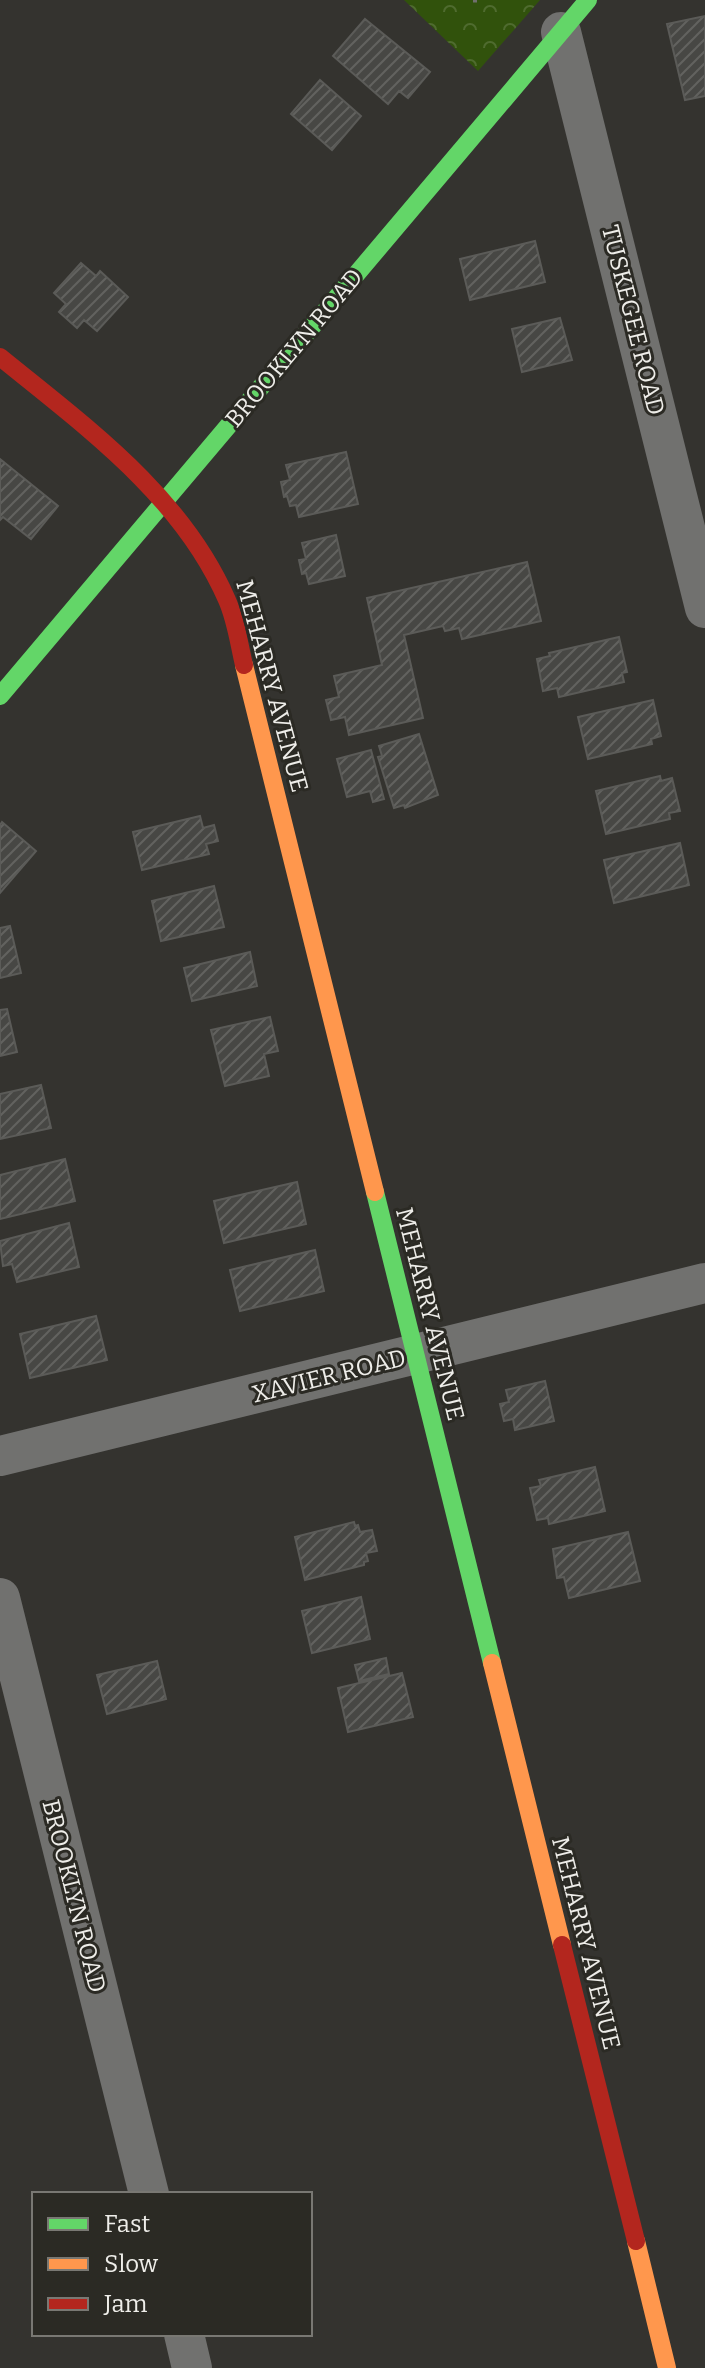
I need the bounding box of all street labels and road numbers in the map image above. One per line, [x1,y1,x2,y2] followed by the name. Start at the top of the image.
[596,222,670,418] street label: TUSKEGEE ROAD
[220,263,368,433] street label: BROOKLYN ROAD
[230,577,314,795] street label: MEHARRY AVENUE
[390,1205,470,1423] street label: MEHARRY AVENUE
[249,1343,409,1409] street label: XAVIER ROAD
[36,1797,112,1995] street label: BROOKLYN ROAD
[546,1834,626,2052] street label: MEHARRY AVENUE

